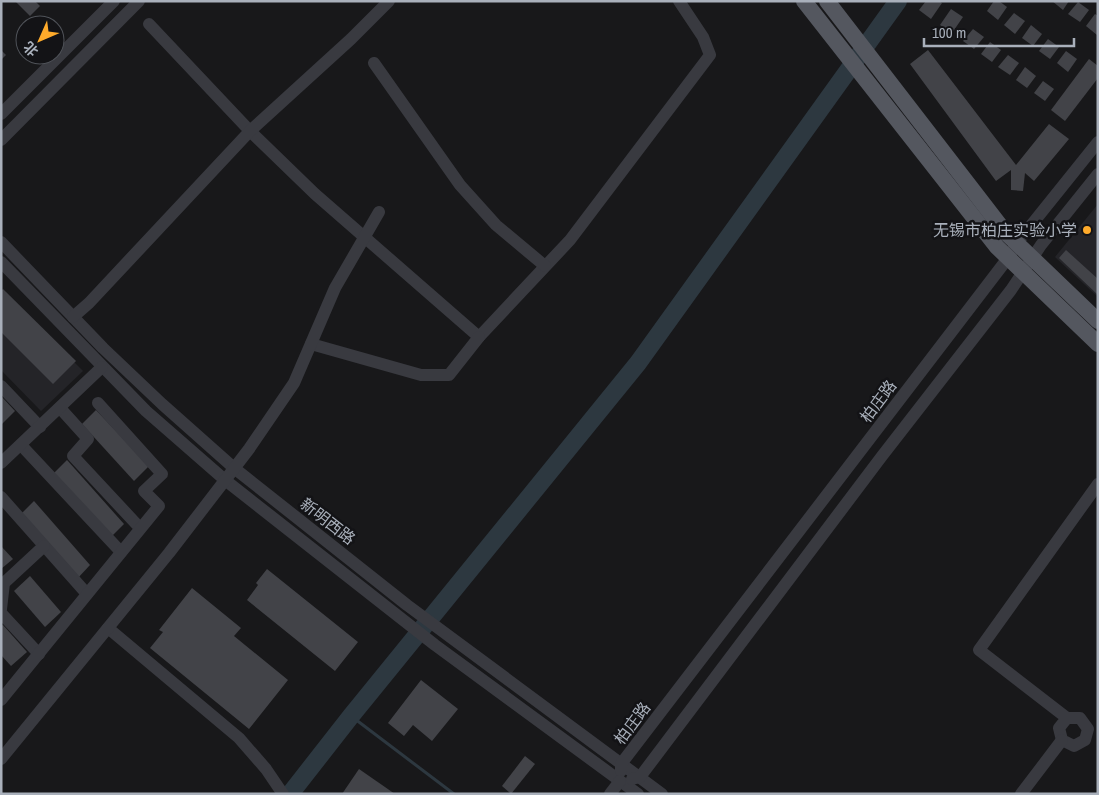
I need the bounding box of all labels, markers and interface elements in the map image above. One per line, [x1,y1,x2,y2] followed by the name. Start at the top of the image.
[15,15,65,65] north arrow
[924,15,1074,47] scale bar
[932,22,966,43] text: 100 m
[19,38,42,61] text: 北
[933,219,1077,241] place label: 无锡市柏庄实验小学
[1081,224,1093,236] marker: 无锡市柏庄实验小学
[855,375,901,427] street label: 柏庄路
[296,493,360,549] street label: 新明西路
[609,697,655,749] street label: 柏庄路

